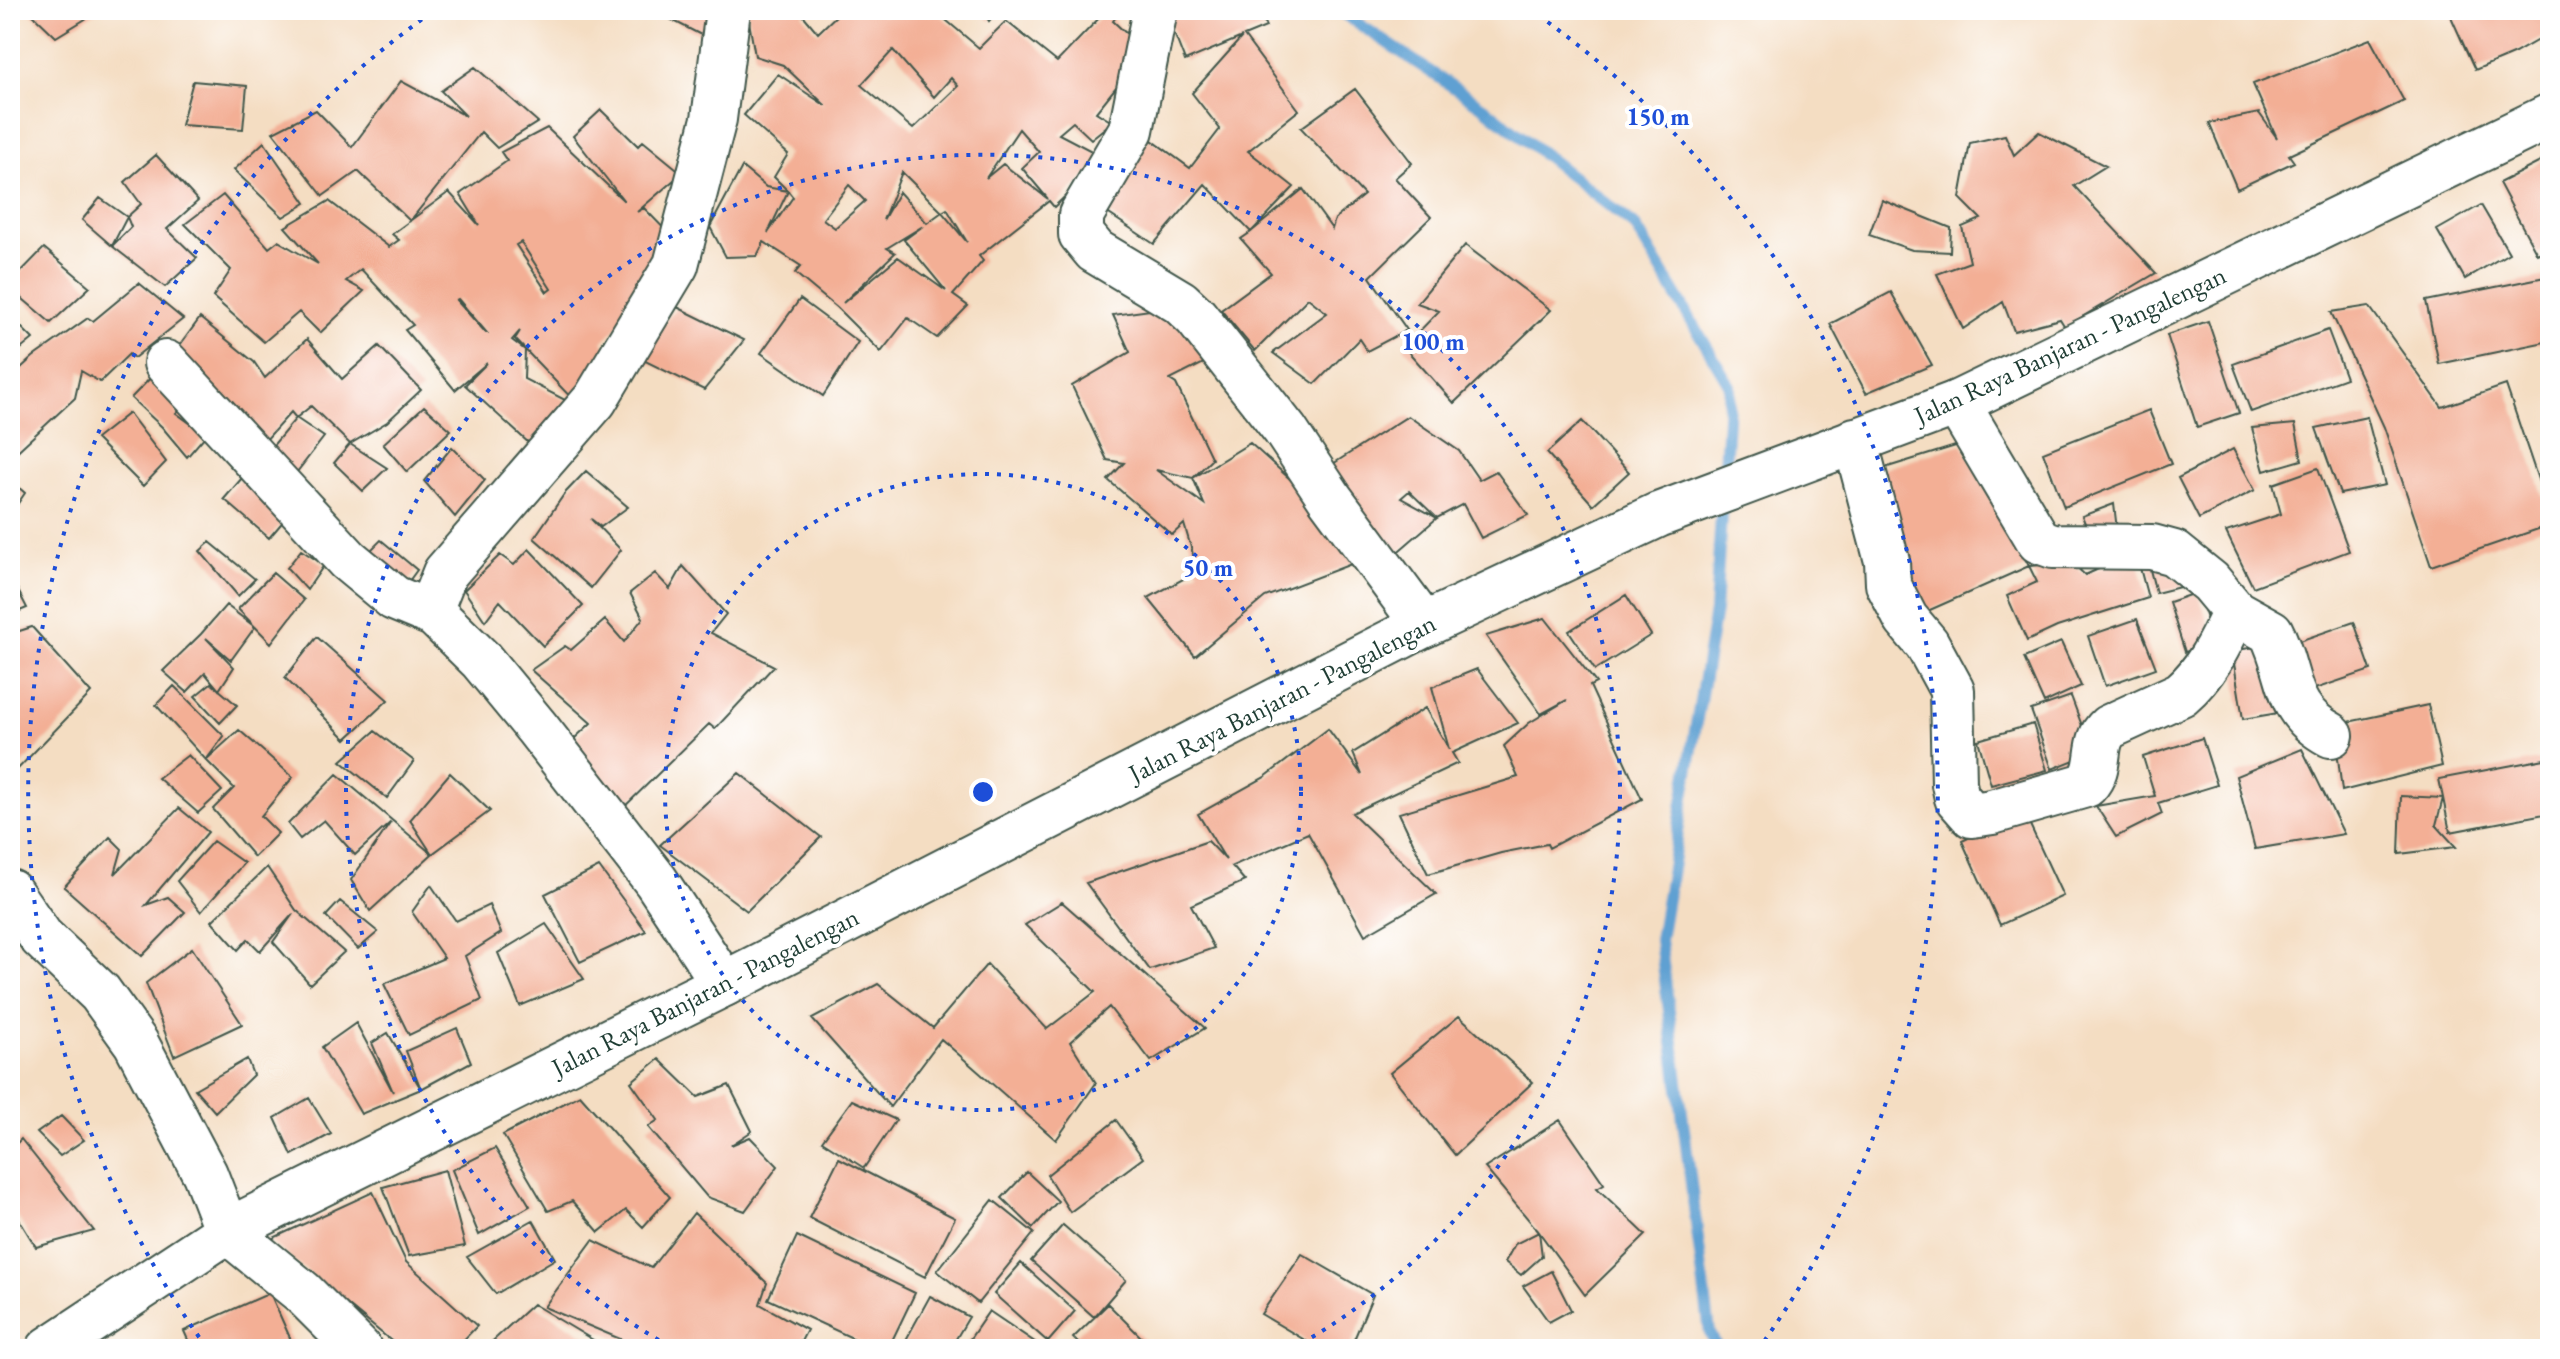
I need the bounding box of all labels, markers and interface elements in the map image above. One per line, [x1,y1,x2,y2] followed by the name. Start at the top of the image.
[1626,101,1690,132] text: 150 m
[1907,258,2232,433] street label: Jalan Raya Banjaran - Pangalengan
[1401,326,1465,357] text: 100 m
[1183,552,1233,583] text: 50 m
[1121,605,1442,791] street label: Jalan Raya Banjaran - Pangalengan
[969,778,997,806] centre of rings
[544,899,865,1085] street label: Jalan Raya Banjaran - Pangalengan

